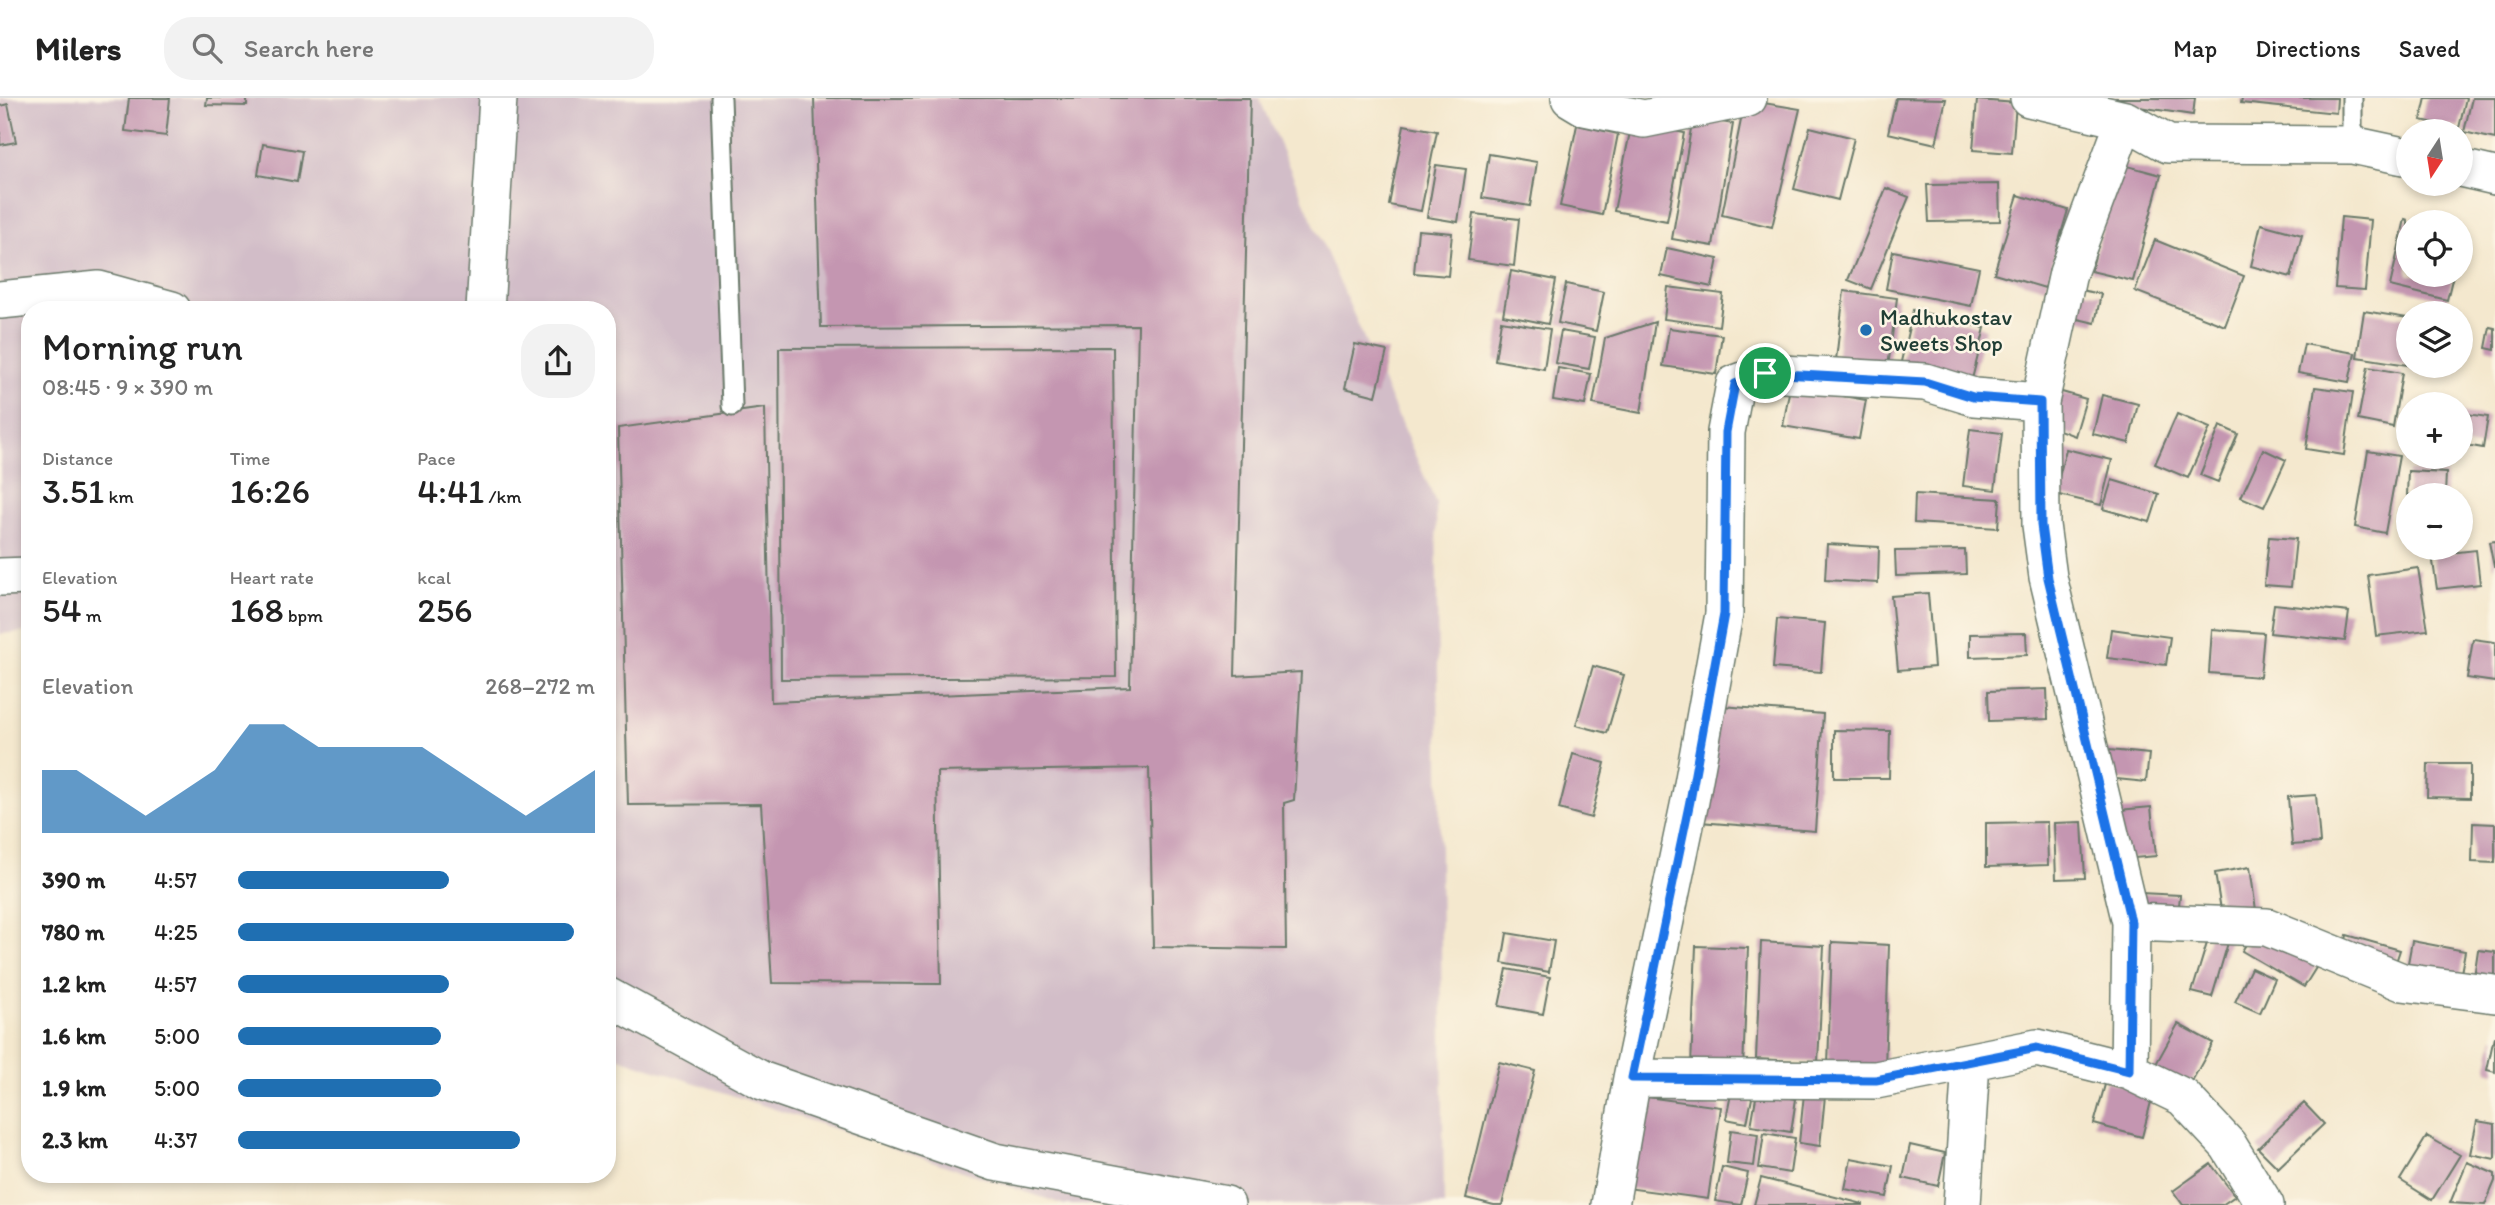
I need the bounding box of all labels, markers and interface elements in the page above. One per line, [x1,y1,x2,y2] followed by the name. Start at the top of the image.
[164,17,654,80] search box
[35,29,122,68] text: Milers
[188,29,226,67] icon: search
[244,32,374,64] text: Search here
[2173,34,2217,63] text: Map
[2255,34,2361,63] text: Directions
[2399,34,2460,63] text: Saved
[2396,119,2473,196] north arrow
[2396,119,2473,560] map controls
[2396,210,2473,287] button: locate
[2396,301,2473,378] button: layers
[1880,303,2012,357] place label: Madhukostav Sweets Shop
[1858,322,1874,338] marker: Madhukostav Sweets Shop
[42,324,243,370] text: Morning run
[521,324,595,398] button: share
[1735,343,1795,403] pin
[1746,354,1784,392] icon: arrive
[42,373,213,401] text: 08:45 · 9 × 390 m
[2396,392,2473,469] button: +
[42,447,113,470] text: Distance
[230,447,270,470] text: Time
[417,447,455,470] text: Pace
[42,470,104,512] text: 3.51
[230,470,310,512] text: 16:26
[417,470,484,512] text: 4:41
[2396,483,2473,560] button: −
[104,485,134,508] text: km
[484,485,522,508] text: /km
[42,566,118,589] text: Elevation
[230,566,314,589] text: Heart rate
[417,566,451,589] text: kcal
[42,589,81,631] text: 54
[230,589,284,631] text: 168
[417,589,473,631] text: 256
[81,604,102,627] text: m
[284,604,323,627] text: bpm
[42,672,133,700] text: Elevation
[485,672,595,700] text: 268–272 m
[42,866,105,894] text: 390 m
[154,866,197,894] text: 4:57
[42,918,105,946] text: 780 m
[154,918,198,946] text: 4:25
[42,970,106,998] text: 1.2 km
[154,970,197,998] text: 4:57
[42,1022,106,1050] text: 1.6 km
[154,1022,200,1050] text: 5:00
[42,1074,106,1102] text: 1.9 km
[154,1074,200,1102] text: 5:00
[42,1126,108,1154] text: 2.3 km
[154,1126,197,1154] text: 4:37

